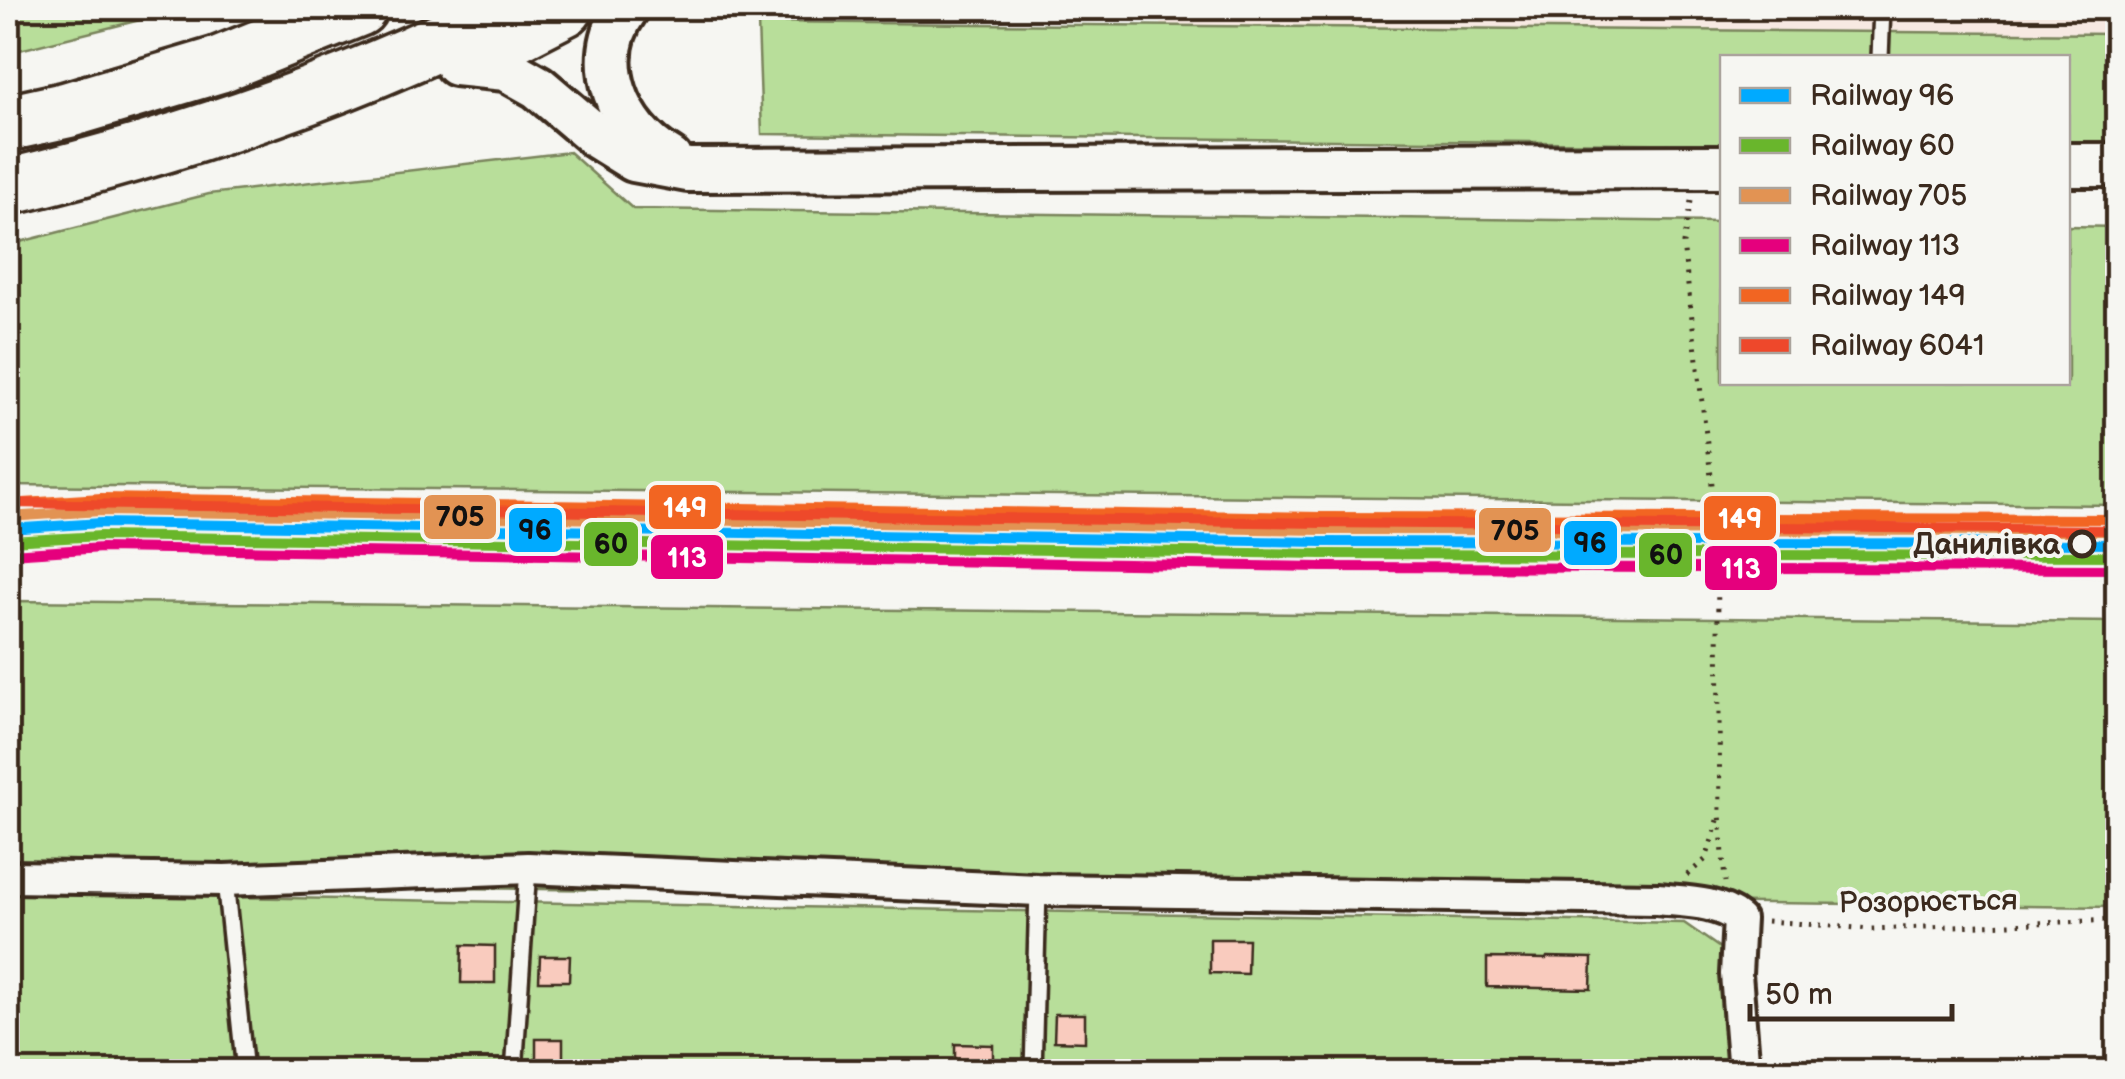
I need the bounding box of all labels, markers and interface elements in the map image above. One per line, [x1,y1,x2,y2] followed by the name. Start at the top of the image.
[1720,55,2070,385] legend
[1810,78,1954,114] text: Railway 96
[1810,128,1955,164] text: Railway 60
[1810,178,1967,214] text: Railway 705
[1810,228,1960,264] text: Railway 113
[1810,278,1966,314] text: Railway 149
[1810,328,1985,364] text: Railway 6041
[647,483,723,531] line badge: 149
[663,492,707,525] text: 149
[422,493,498,541] line badge: 705
[1702,494,1778,542] line badge: 149
[435,501,485,534] text: 705
[1718,503,1762,536] text: 149
[507,506,564,554] line badge: 96
[1477,506,1553,554] line badge: 705
[518,514,552,547] text: 96
[1490,515,1540,548] text: 705
[1562,519,1619,567] line badge: 96
[582,520,640,568] line badge: 60
[1573,527,1607,560] text: 96
[1913,527,2061,563] place label: Данилівка
[594,528,628,561] text: 60
[1637,531,1694,579] line badge: 60
[2069,531,2095,557] marker: Данилівка
[649,533,725,581] line badge: 113
[1649,539,1683,572] text: 60
[667,542,707,575] text: 113
[1703,544,1779,592] line badge: 113
[1721,553,1761,586] text: 113
[1838,882,2018,922] street label: Розорюється
[1750,959,1952,1021] scale bar
[1765,977,1833,1013] text: 50 m

